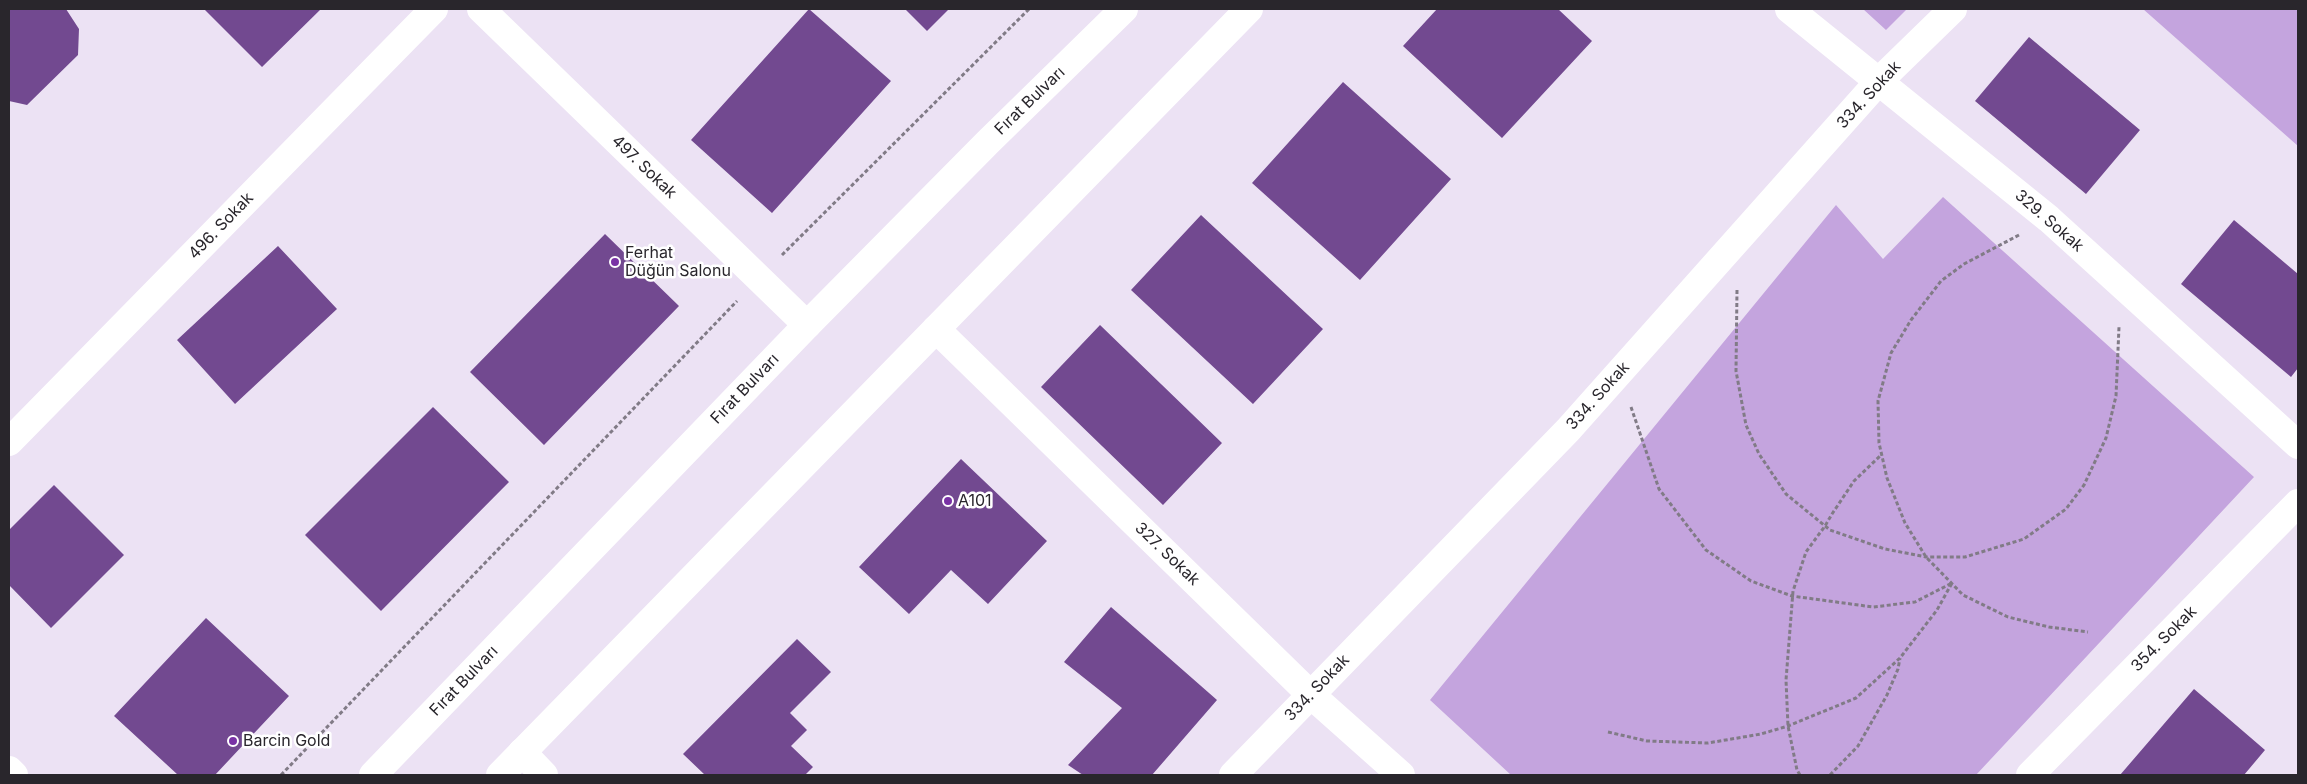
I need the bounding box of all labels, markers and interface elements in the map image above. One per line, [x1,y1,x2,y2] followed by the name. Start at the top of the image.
[1833,57,1905,133] street label: 334. Sokak
[991,63,1069,139] street label: Fırat Bulvarı
[608,131,680,203] street label: 497. Sokak
[2011,186,2087,256] street label: 329. Sokak
[185,189,257,263] street label: 496. Sokak
[625,243,731,281] place label: Ferhat Düğün Salonu
[609,256,621,268] marker: Ferhat Düğün Salonu
[707,350,783,428] street label: Fırat Bulvarı
[1562,358,1634,434] street label: 334. Sokak
[958,491,992,511] place label: A101
[942,495,954,507] marker: A101
[1131,519,1203,589] street label: 327. Sokak
[2127,602,2201,676] street label: 354. Sokak
[426,642,502,720] street label: Fırat Bulvarı
[1281,651,1353,725] street label: 334. Sokak
[243,731,330,751] place label: Barcin Gold
[227,735,239,747] marker: Barcin Gold

